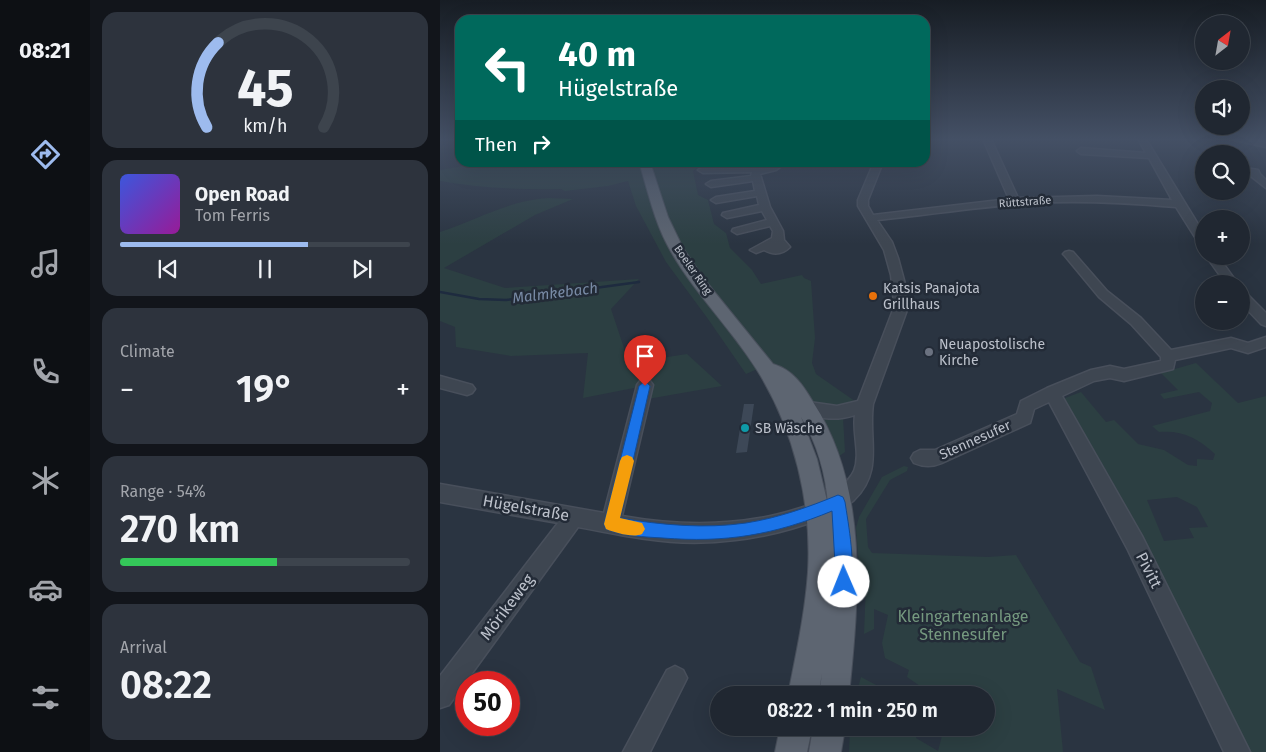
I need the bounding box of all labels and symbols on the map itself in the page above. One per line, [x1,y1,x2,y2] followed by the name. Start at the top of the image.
[1195,15,1250,70] north arrow
[998,194,1052,210] street label: Rüttstraße
[671,243,715,297] street label: Boeler Ring
[511,279,599,307] water label: Malmkebach
[883,280,980,313] place label: Katsis Panajota Grillhaus
[867,290,879,302] marker: Katsis Panajota Grillhaus
[624,335,666,386] pin
[939,336,1045,369] place label: Neuapostolische Kirche
[923,346,935,358] marker: Neuapostolische Kirche
[937,416,1014,463] street label: Stennesufer
[755,420,823,437] place label: SB Wäsche
[739,422,751,434] marker: SB Wäsche
[481,491,571,525] street label: Hügelstraße
[1132,549,1166,591] street label: Pivitt
[817,555,869,607] position arrow
[476,570,538,644] street label: Mörikeweg
[897,607,1029,644] park label: Kleingartenanlage Stennesufer
[455,671,520,736] speed limit sign: 50

